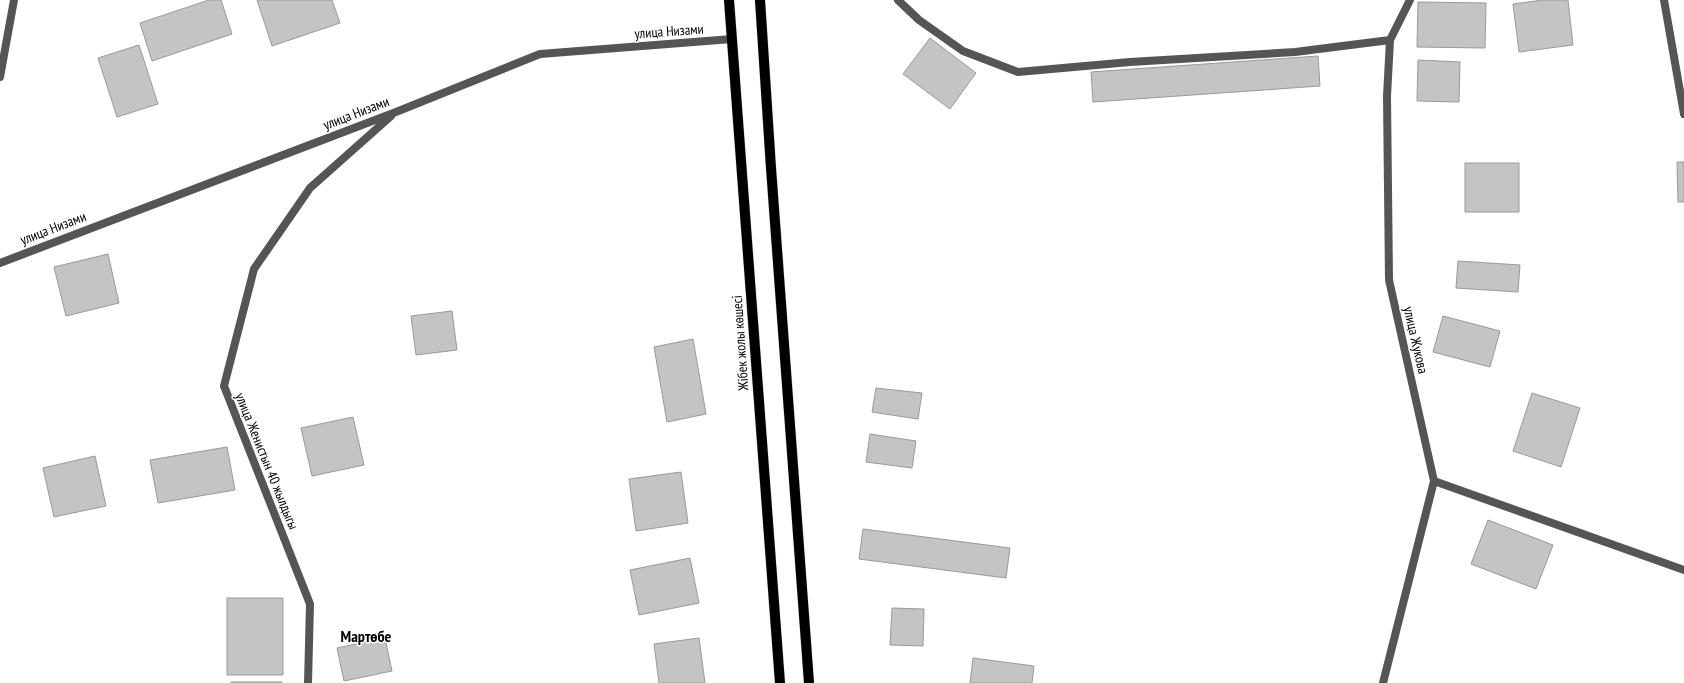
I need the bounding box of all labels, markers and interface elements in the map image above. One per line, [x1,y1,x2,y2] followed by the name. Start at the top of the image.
[634,20,704,42] street label: улица Низами
[320,92,392,134] street label: улица Низами
[17,207,89,249] street label: улица Низами
[728,295,752,392] street label: Жібек жолы көшесі
[1400,305,1432,375] street label: улица Жукова
[231,390,303,532] street label: улица Женистын 40 жылдыгы
[341,626,392,646] district label: Мартөбе

